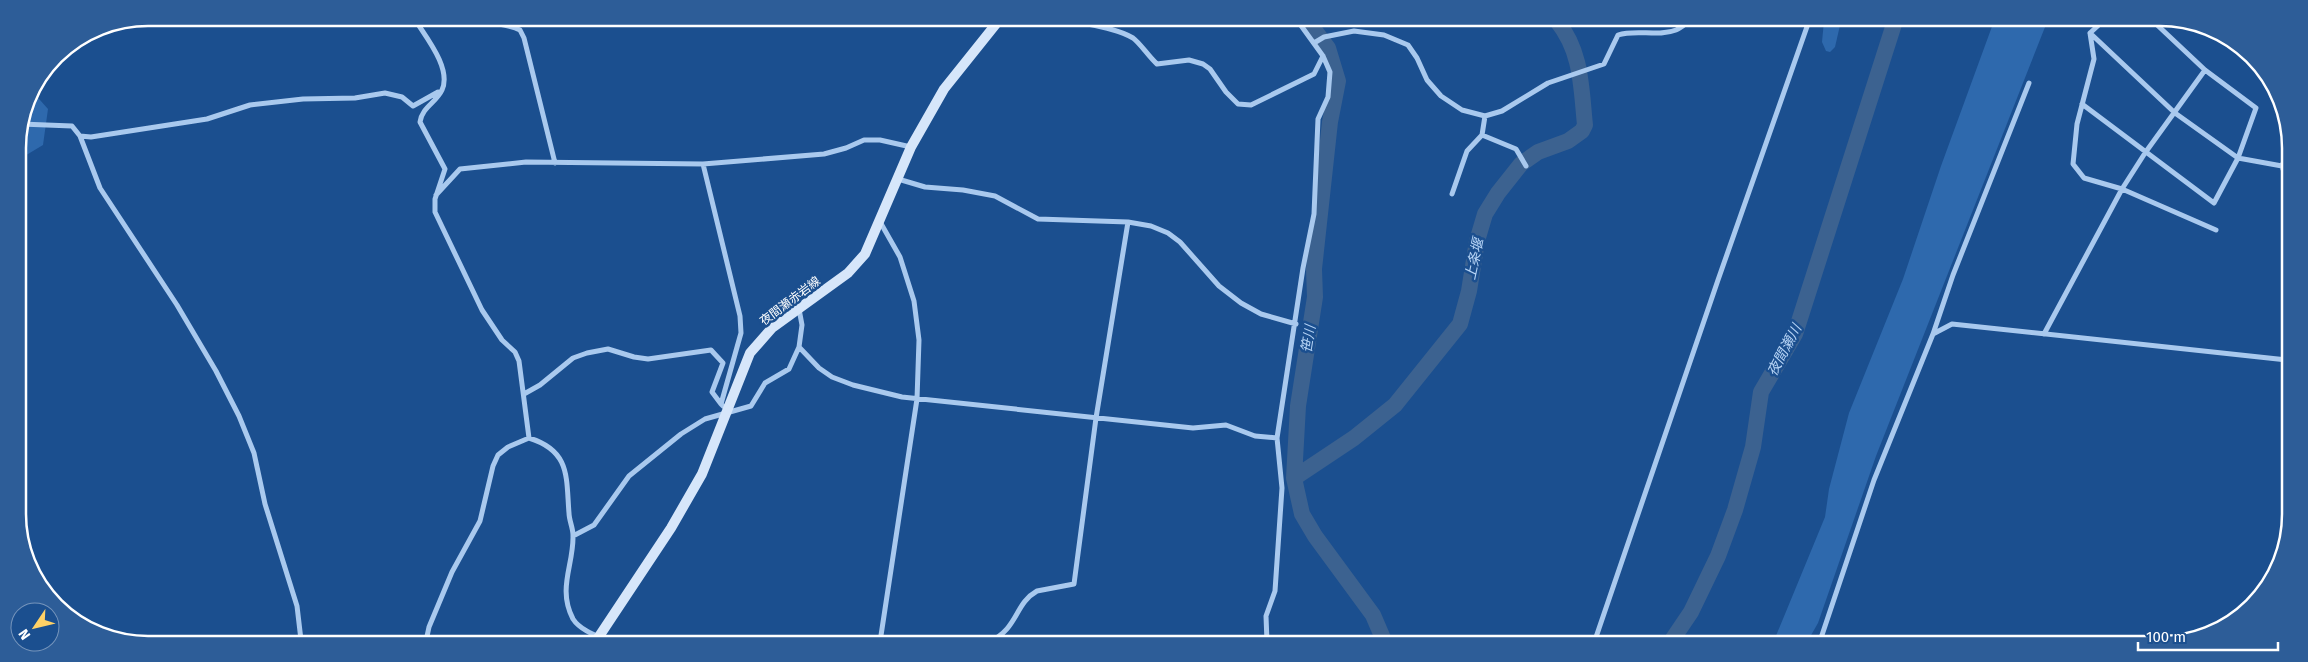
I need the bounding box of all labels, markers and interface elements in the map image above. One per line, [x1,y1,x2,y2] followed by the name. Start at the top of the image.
[1462,234,1488,281] water label: 上条堰
[756,274,823,329] street label: 夜間瀬赤岩線
[1764,320,1806,379] water label: 夜間瀬川
[1298,322,1319,354] water label: 笹川
[10,602,60,652] north arrow
[2138,620,2278,652] scale bar
[15,625,34,643] text: N
[2146,628,2186,646] text: 100 m

